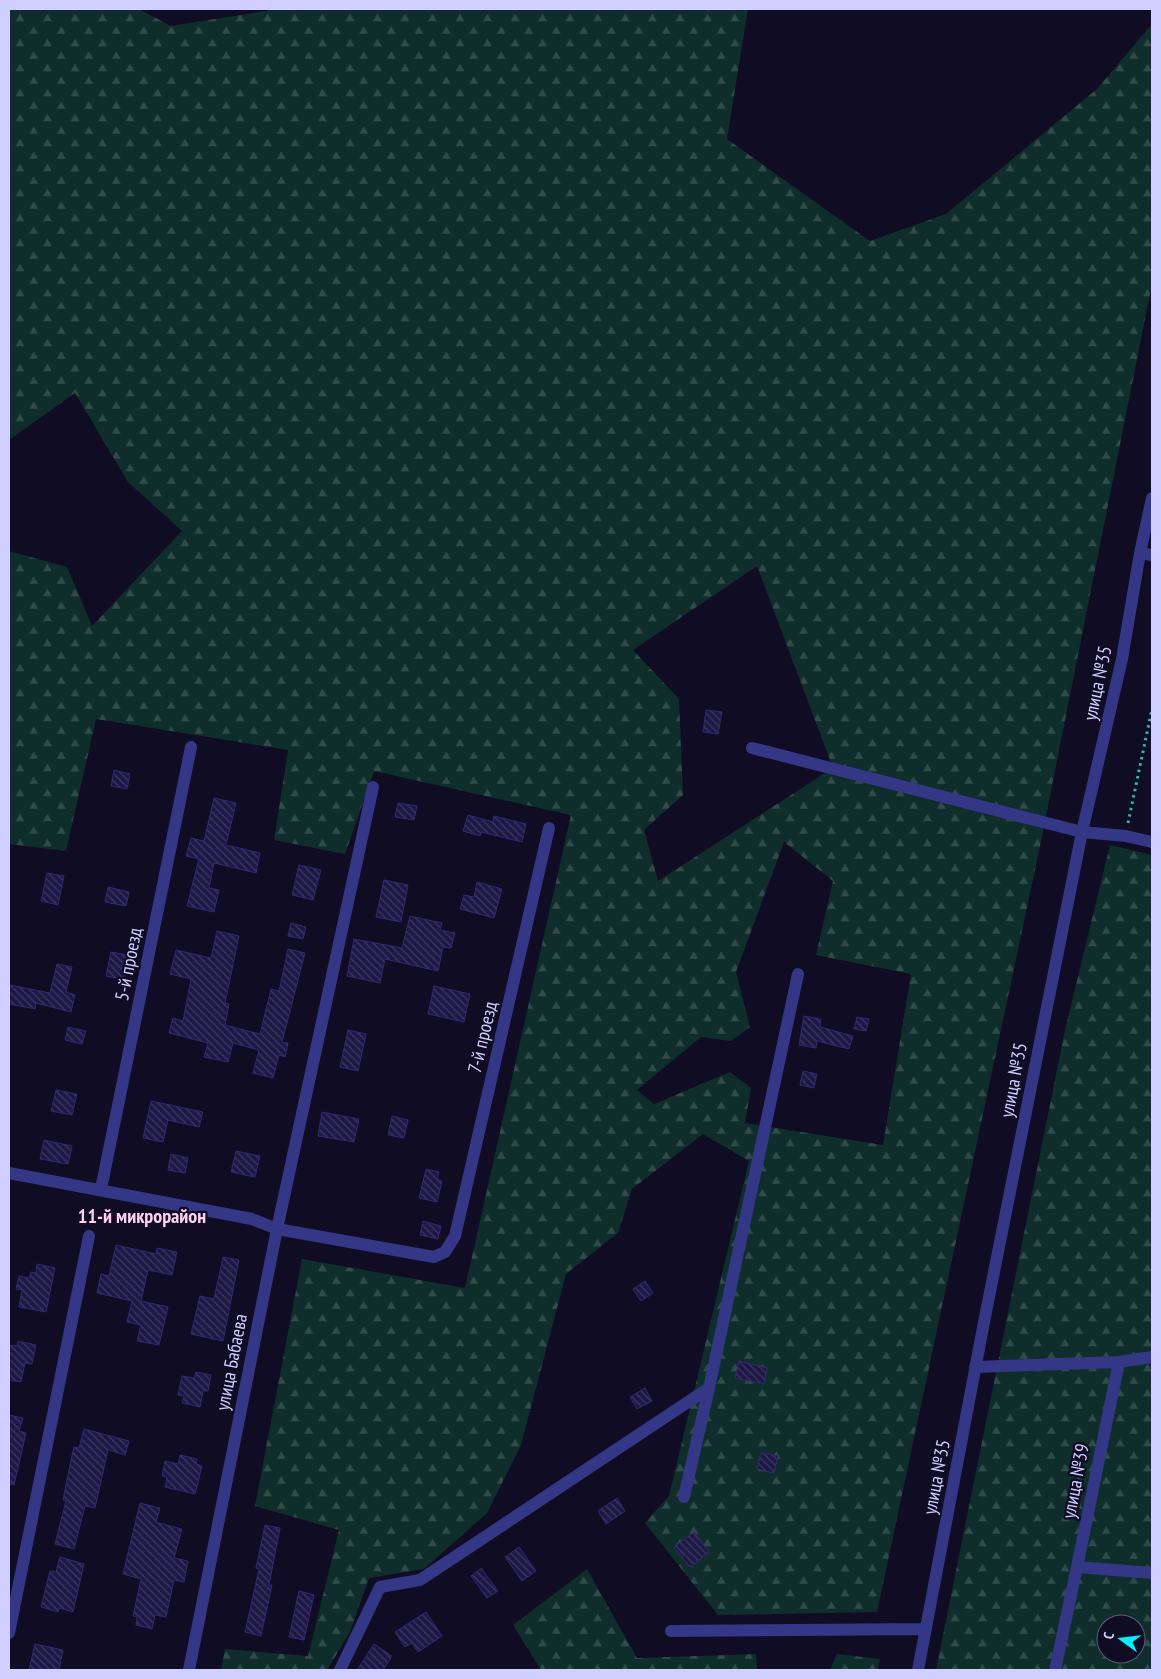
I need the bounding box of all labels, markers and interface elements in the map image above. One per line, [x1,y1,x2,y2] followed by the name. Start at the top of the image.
[1077,643,1117,723] street label: улица №35
[109,925,147,1003] street label: 5-й проезд
[462,998,502,1075] street label: 7-й проезд
[994,1041,1032,1119] street label: улица №35
[78,1203,206,1229] district label: 11-й микрорайон
[210,1312,252,1412] street label: улица Бабаева
[917,1438,955,1516] street label: улица №35
[1056,1442,1094,1520] street label: улица №39
[1096,1614,1146,1664] north arrow
[1099,1630,1118,1641] text: С

